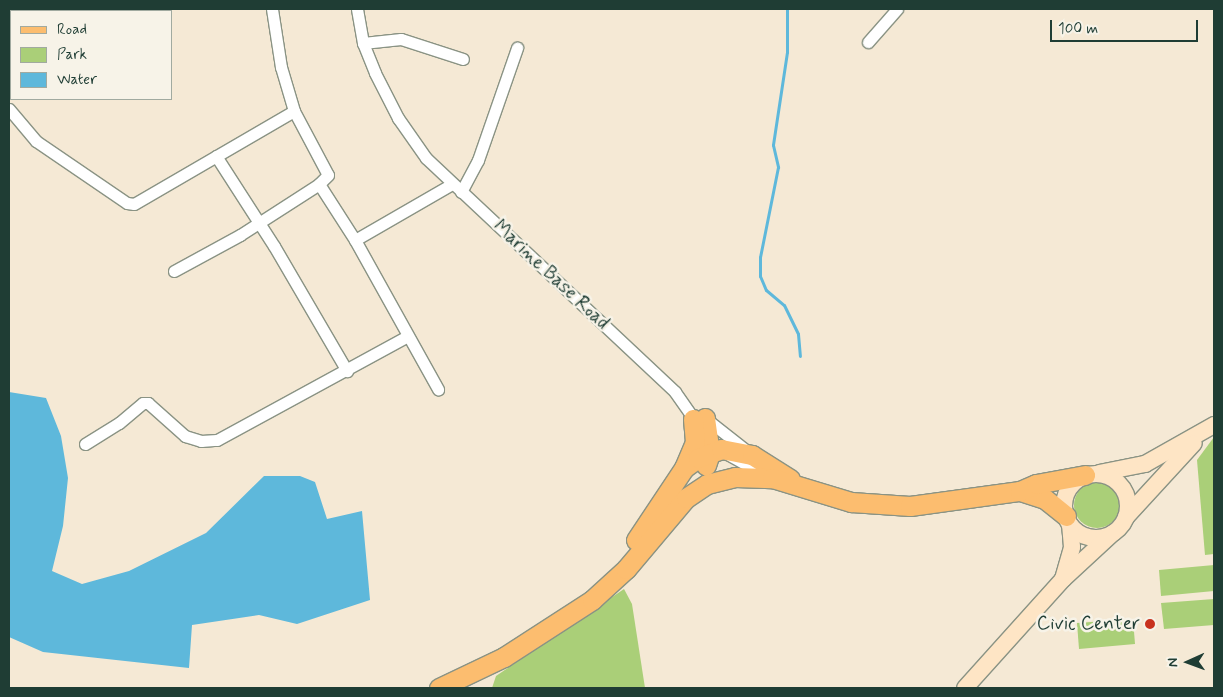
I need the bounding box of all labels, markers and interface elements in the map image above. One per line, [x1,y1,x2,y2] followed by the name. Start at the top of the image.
[10,10,172,100] legend
[1053,10,1200,42] scale bar
[1058,19,1098,39] text: 100 m
[57,20,87,40] text: Road
[57,45,87,65] text: Park
[57,70,97,90] text: Water
[488,216,614,334] street label: Marine Base Road
[1037,613,1140,635] place label: Civic Center
[1144,618,1156,630] marker: Civic Center
[1163,637,1213,687] north arrow
[1164,658,1182,668] text: N

